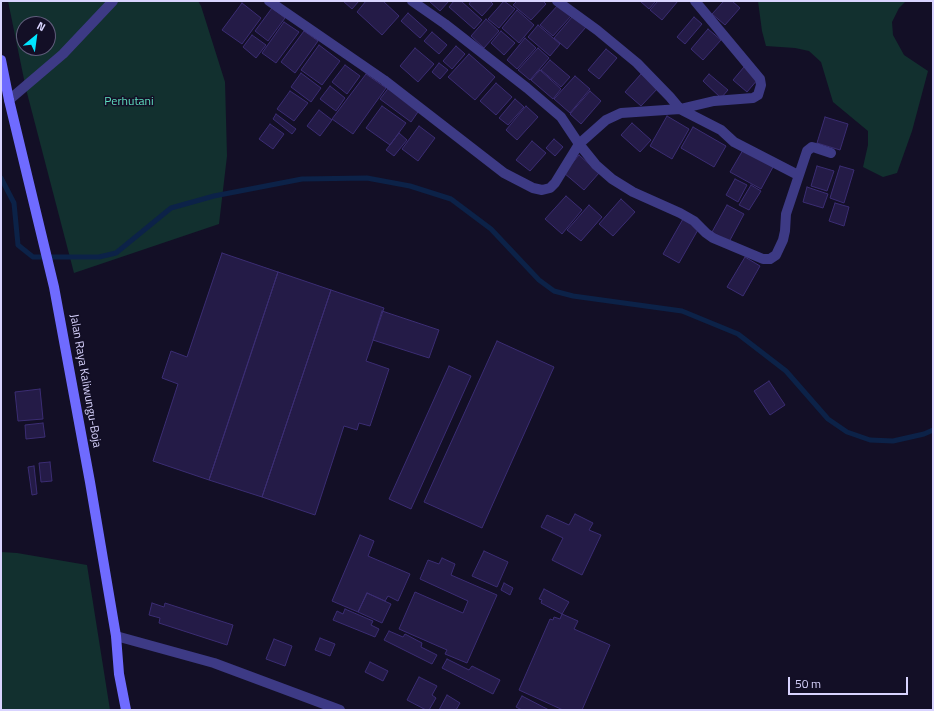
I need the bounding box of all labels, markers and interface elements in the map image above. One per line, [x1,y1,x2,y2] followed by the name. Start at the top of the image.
[16,16,56,56] north arrow
[34,18,49,35] text: N
[104,95,154,109] park label: Perhutani
[66,313,104,449] street label: Jalan Raya Kaliwungu-Boja
[790,669,910,695] scale bar
[795,674,821,693] text: 50 m

